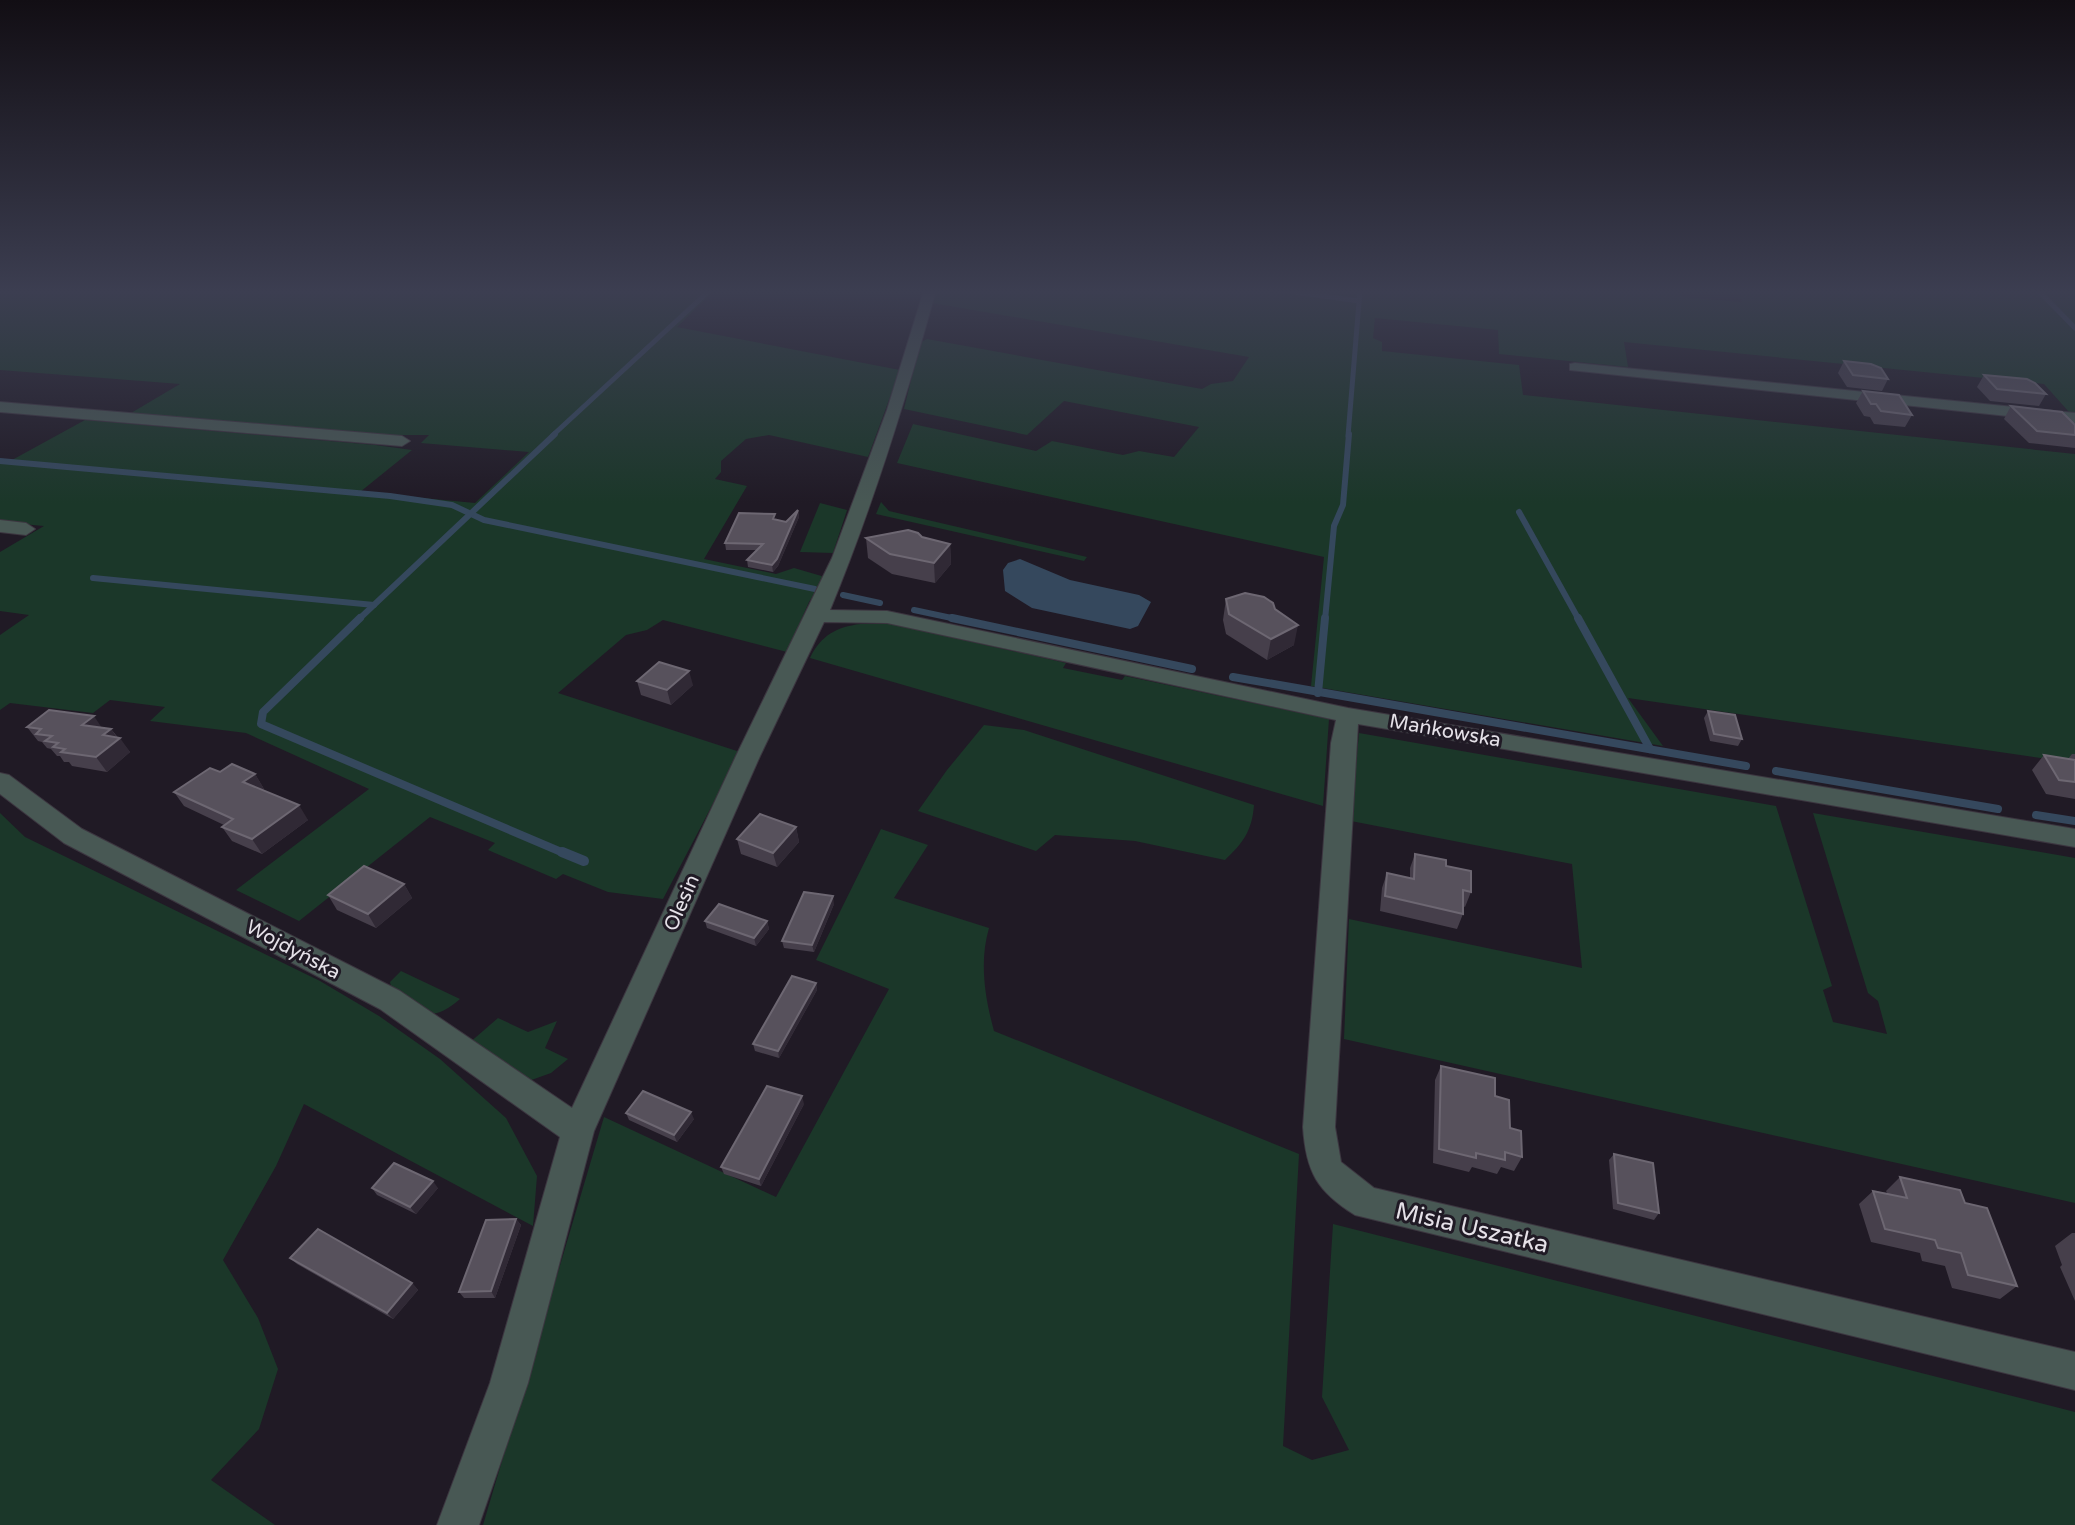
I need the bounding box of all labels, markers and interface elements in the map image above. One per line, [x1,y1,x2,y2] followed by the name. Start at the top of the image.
[1387,709,1503,753] street label: Mańkowska
[659,871,705,935] street label: Olesin
[242,915,344,985] street label: Wojdyńska
[1393,1196,1551,1260] street label: Misia Uszatka

